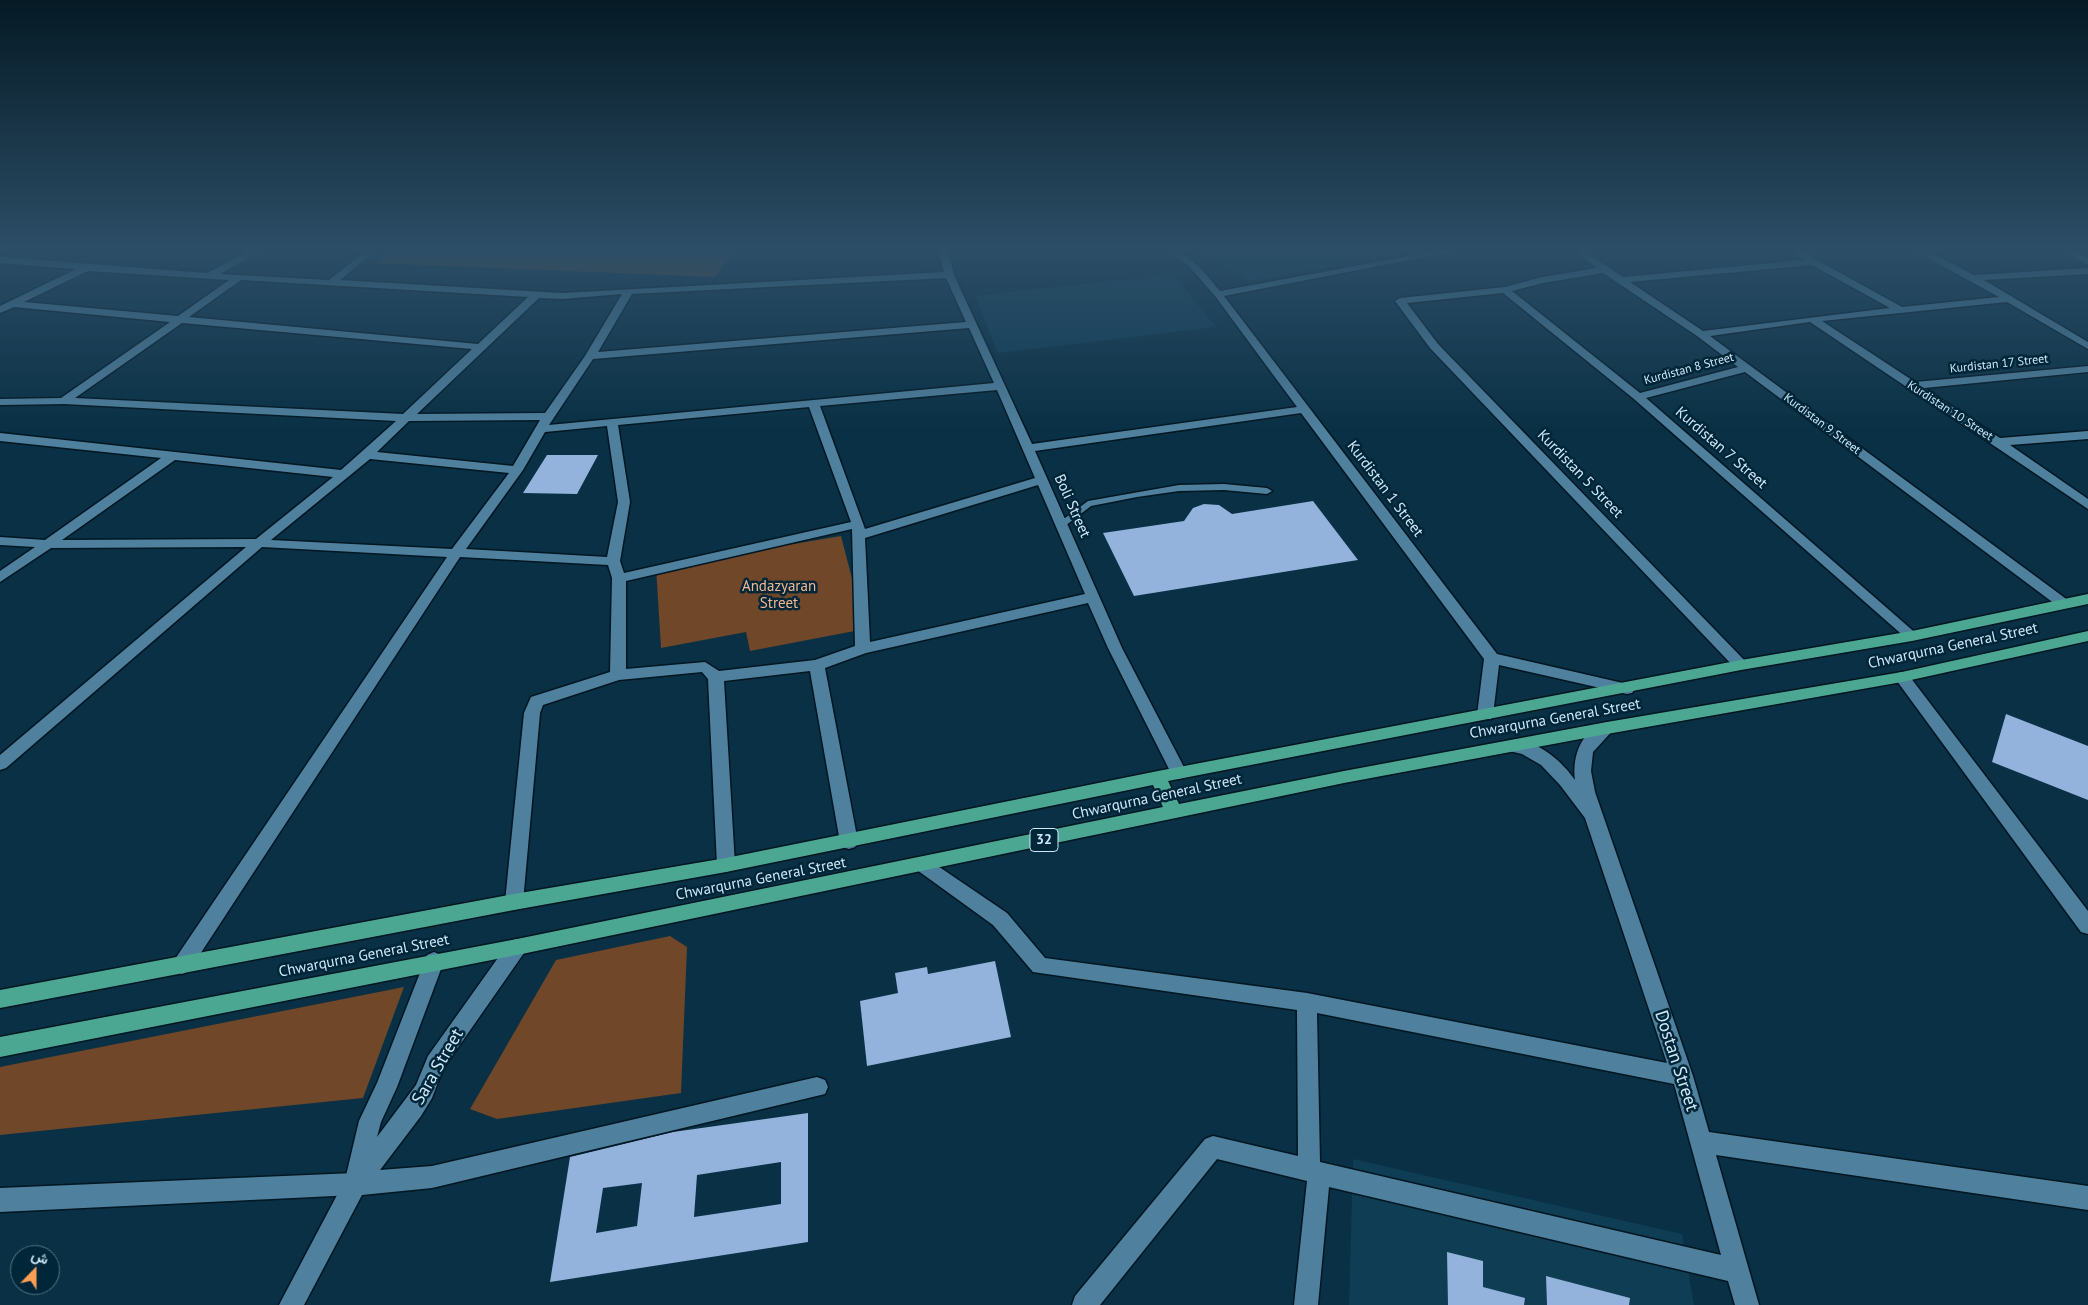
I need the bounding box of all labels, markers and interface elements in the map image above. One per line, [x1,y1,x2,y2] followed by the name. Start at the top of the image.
[1642,350,1736,388] street label: Kurdistan 8 Street
[1949,352,2049,376] street label: Kurdistan 17 Street
[1905,378,1995,444] street label: Kurdistan 10 Street
[1781,390,1863,458] street label: Kurdistan 9 Street
[1671,403,1771,493] street label: Kurdistan 7 Street
[1533,426,1627,522] street label: Kurdistan 5 Street
[1343,437,1427,541] street label: Kurdistan 1 Street
[1050,472,1094,540] street label: Boli Street
[742,578,816,613] park label: Andazyaran Street
[1866,619,2040,673] street label: Chwarqurna General Street
[1468,695,1642,743] street label: Chwarqurna General Street
[1070,770,1244,824] street label: Chwarqurna General Street
[1030,828,1058,852] road number: 32
[674,854,848,904] street label: Chwarqurna General Street
[277,931,451,981] street label: Chwarqurna General Street
[1650,1008,1702,1114] street label: Dostan Street
[408,1025,468,1109] street label: Sara Street
[10,1245,60,1295] north arrow
[29,1246,51,1269] text: ش

